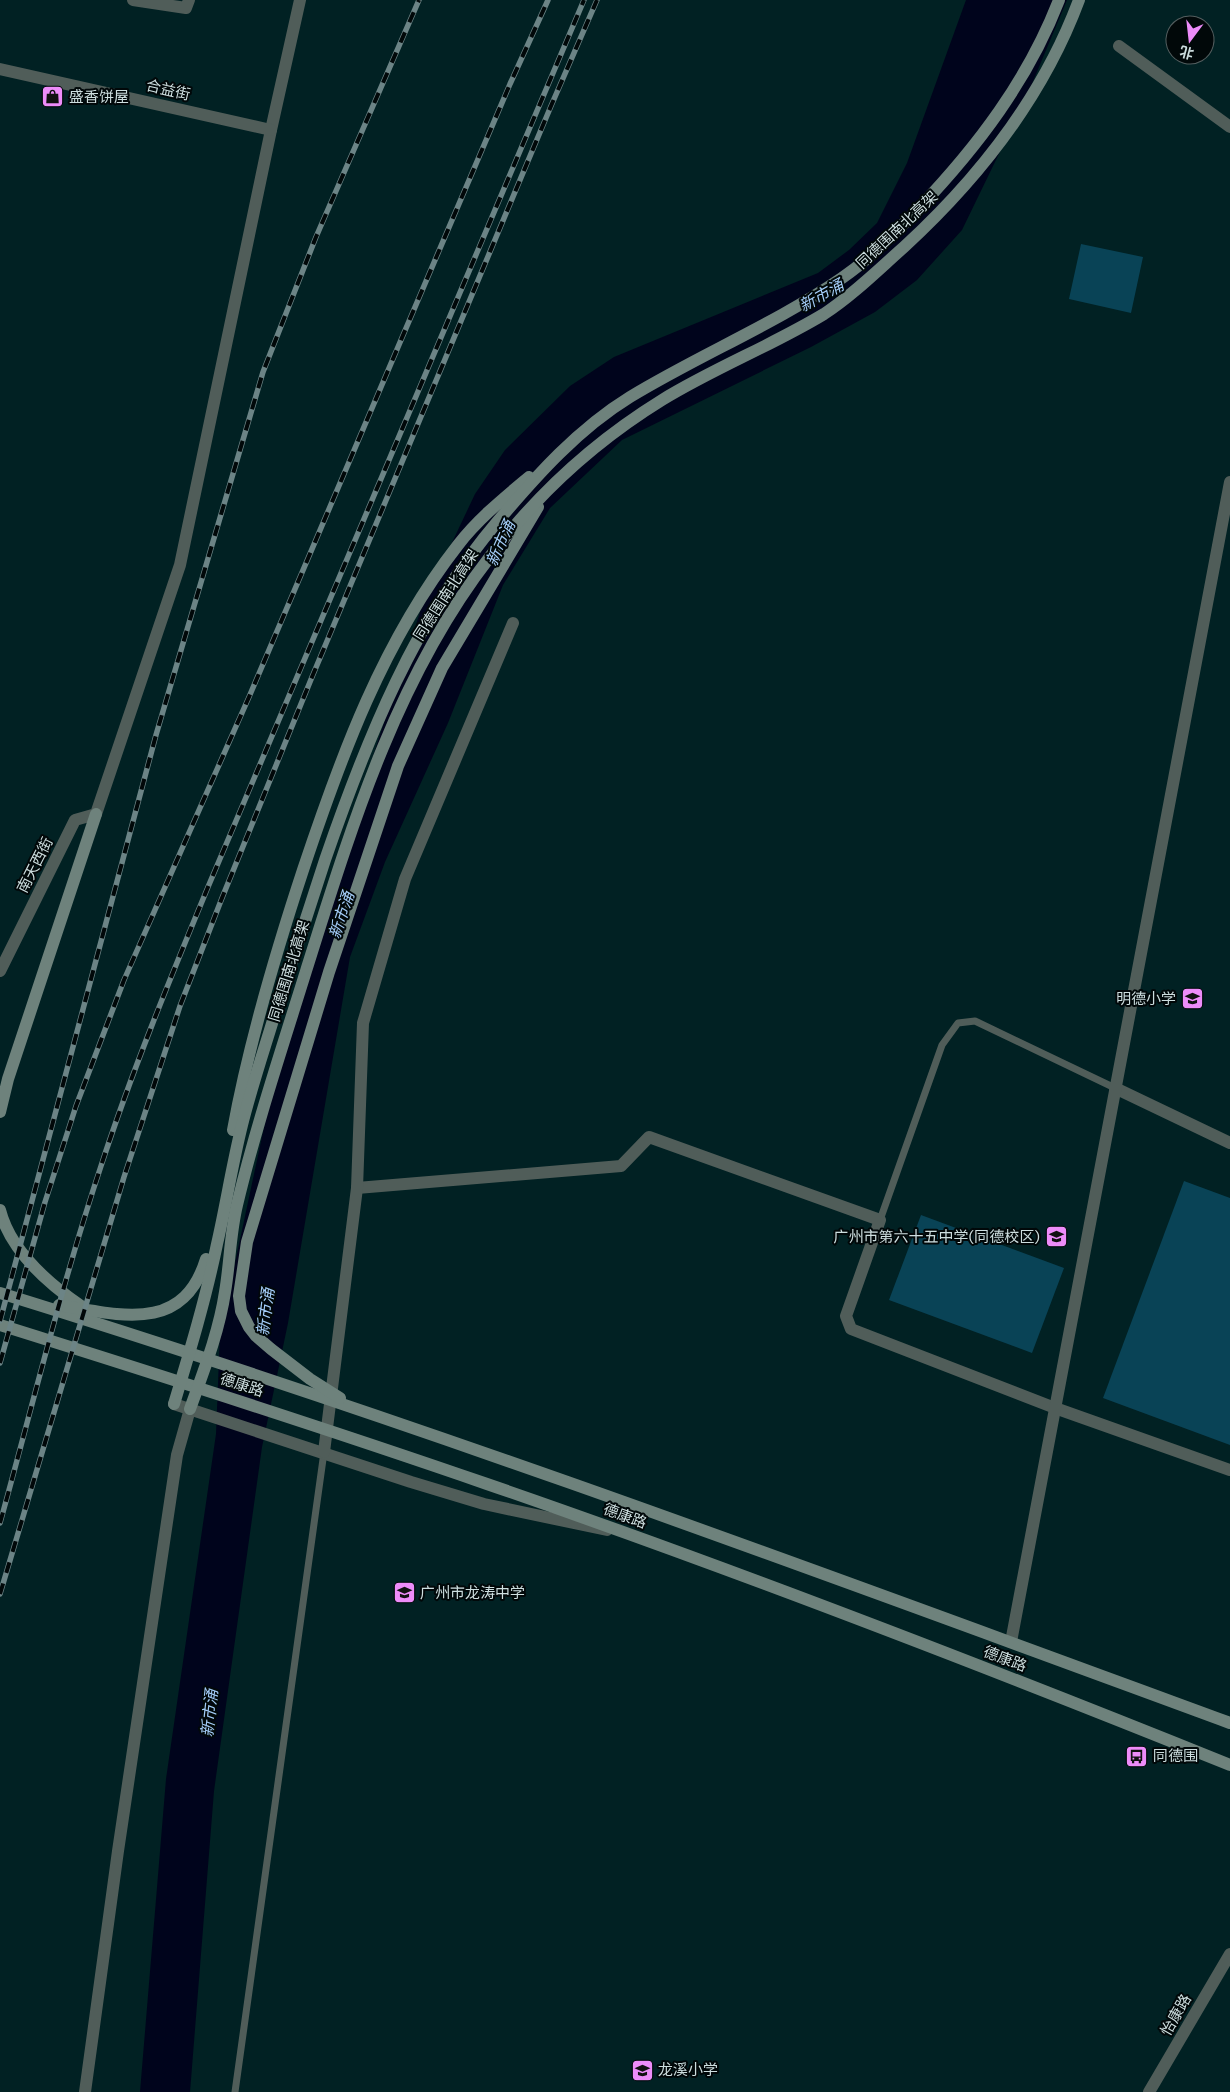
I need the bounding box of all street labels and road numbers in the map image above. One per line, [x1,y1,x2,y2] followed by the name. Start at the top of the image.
[144,75,192,103] street label: 合益街
[852,187,941,272] street label: 同德围南北高架
[409,546,481,643] street label: 同德围南北高架
[12,834,56,895] street label: 南天西街
[264,918,312,1024] street label: 同德围南北高架
[218,1369,266,1400] street label: 德康路
[601,1499,650,1531] street label: 德康路
[981,1642,1030,1675] street label: 德康路
[1156,1991,1194,2038] street label: 怡康路

